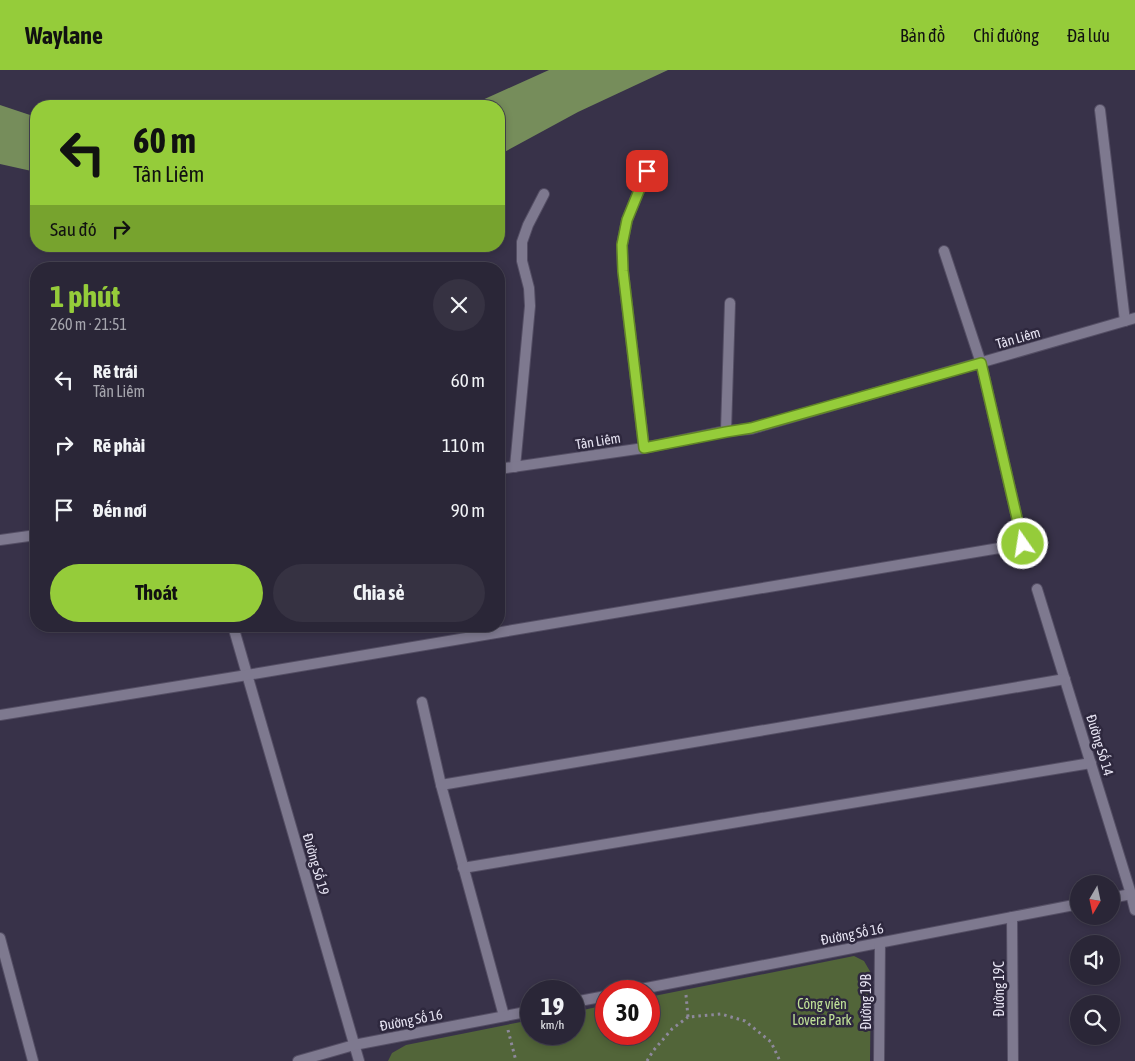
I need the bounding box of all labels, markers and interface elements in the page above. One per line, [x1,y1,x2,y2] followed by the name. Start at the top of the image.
[25,22,103,49] text: Waylane
[900,25,945,46] text: Bản đồ
[973,25,1039,46] text: Chỉ đường
[1067,25,1110,46] text: Đã lưu
[50,120,115,185] icon: left
[133,120,196,160] text: 60 m
[626,150,668,192] pin
[633,157,661,185] icon: arrive
[133,161,204,187] text: Tân Liêm
[107,215,135,243] icon: right
[50,218,97,240] text: Sau đó
[50,279,120,313] text: 1 phút
[433,279,485,331] button: close
[50,315,127,333] text: 260 m · 21:51
[994,324,1042,352] street label: Tân Liêm
[93,360,138,382] text: Rẽ trái
[50,366,78,394] icon: left
[451,369,485,391] text: 60 m
[93,382,145,400] text: Tân Liêm
[574,430,622,452] street label: Tân Liêm
[50,431,78,459] icon: right
[93,434,145,456] text: Rẽ phải
[442,434,485,456] text: 110 m
[50,496,78,524] icon: arrive
[93,499,147,521] text: Đến nơi
[451,499,485,521] text: 90 m
[996,517,1048,569] position arrow
[50,564,263,622] button: Thoát
[273,564,485,622] button: Chia sẻ
[1083,712,1118,778] street label: Đường Số 14
[300,831,333,897] street label: Đường Số 19
[1070,875,1120,925] north arrow
[1070,875,1120,1045] map controls
[819,919,885,948] street label: Đường Số 16
[1070,935,1120,985] button: sound
[991,961,1007,1017] street label: Đường 19C
[858,974,874,1030] street label: Đường 19B
[595,980,660,1045] speed limit sign: 30
[541,992,564,1020] text: 19
[1070,995,1120,1045] button: search
[792,996,852,1028] park label: Công viên Lovera Park
[378,1005,444,1034] street label: Đường Số 16
[541,1018,564,1032] text: km/h

